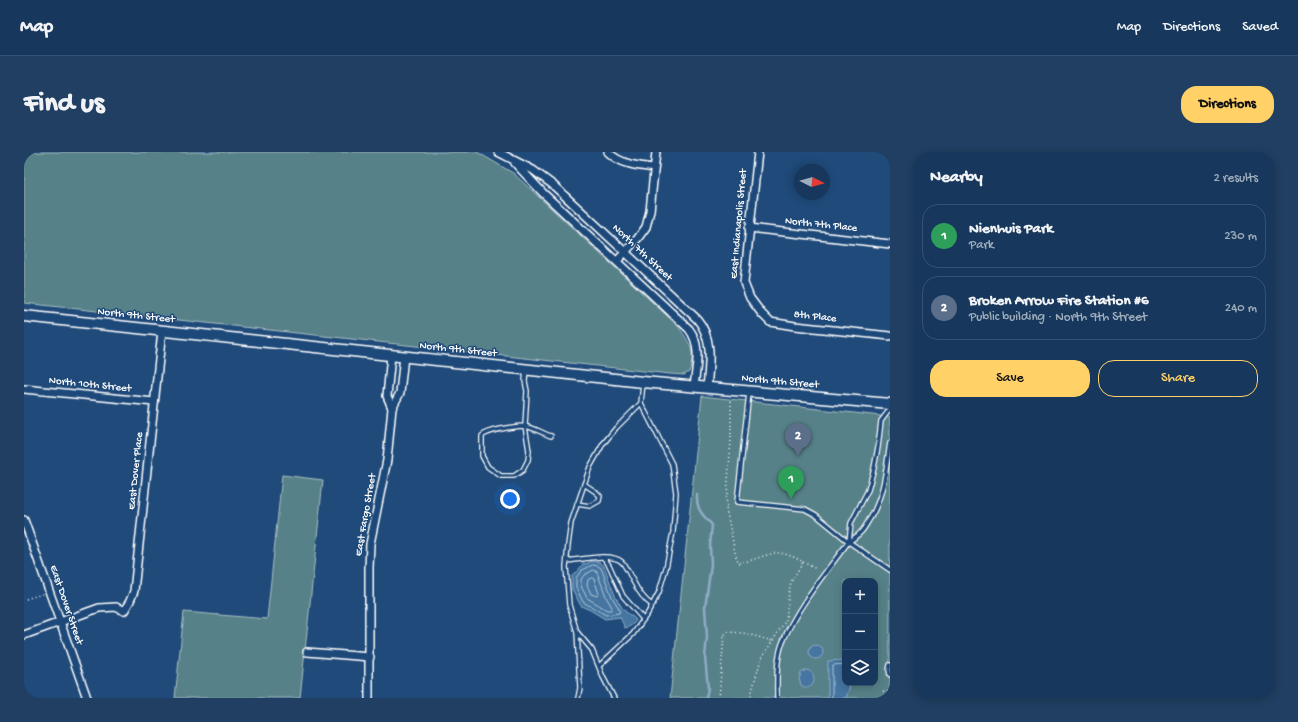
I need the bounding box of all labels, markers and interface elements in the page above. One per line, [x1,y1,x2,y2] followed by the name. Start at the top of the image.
[20,16,53,39] text: Map
[1117,19,1141,36] text: Map
[1163,19,1220,36] text: Directions
[1242,19,1278,36] text: Saved
[1181,86,1274,123] button: Directions
[24,88,104,121] text: Find us
[794,164,830,200] north arrow
[728,167,750,279] street label: East Indianapolis Street
[930,168,983,188] text: Nearby
[1213,171,1258,186] text: 2 results
[784,215,858,235] street label: North 7th Place
[969,220,1053,238] text: Nienhuis Park
[609,222,676,285] street label: North 7th Street
[941,229,947,244] text: 1
[1224,229,1257,244] text: 230 m
[969,238,994,253] text: Park
[969,292,1149,310] text: Broken Arrow Fire Station #6
[941,301,947,316] text: 2
[1225,301,1257,316] text: 240 m
[97,306,177,326] street label: North 9th Street
[793,309,837,325] street label: 8th Place
[969,310,1147,325] text: Public building · North 9th Street
[419,340,499,360] street label: North 9th Street
[930,360,1090,397] button: Save
[1098,360,1258,397] button: Share
[741,373,821,391] street label: North 9th Street
[48,375,133,395] street label: North 10th Street
[785,423,811,456] pin: 2
[126,431,146,510] street label: East Dover Place
[778,466,804,499] pin: 1
[353,471,379,557] street label: East Fargo Street
[500,489,520,509] your location
[47,564,86,648] street label: East Dover Street
[842,578,878,686] map controls
[842,578,878,614] button: +
[842,614,878,650] button: −
[842,650,878,686] button: layers

